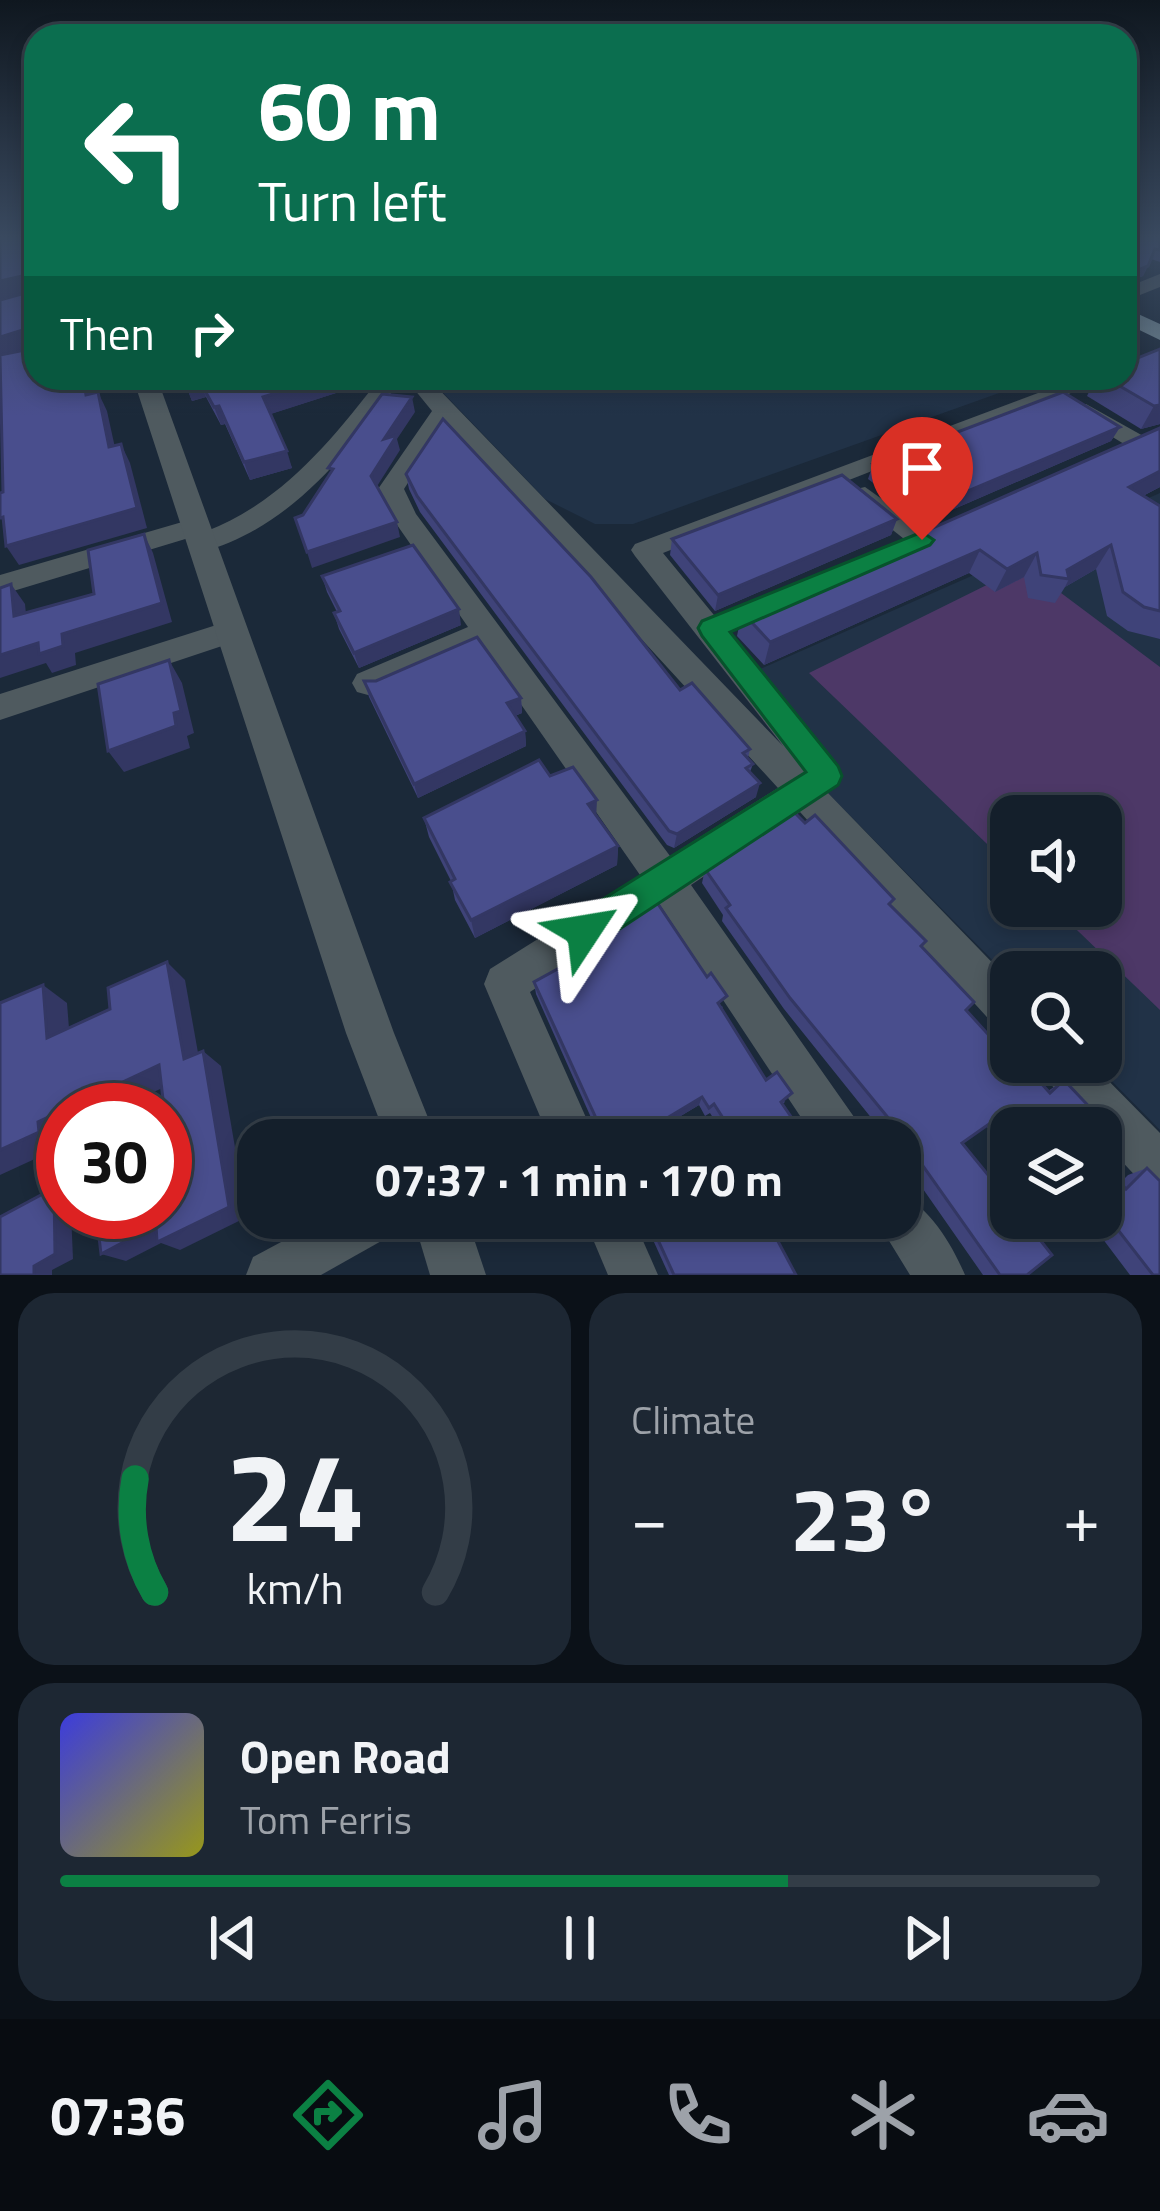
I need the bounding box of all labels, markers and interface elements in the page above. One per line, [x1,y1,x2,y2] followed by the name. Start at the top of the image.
[258,45,441,173] text: 60 m
[60,72,216,228] icon: left
[258,160,447,242] text: Turn left
[60,299,155,367] text: Then
[179,300,245,366] icon: right
[871,417,973,540] pin
[889,435,955,501] icon: arrive
[990,795,1122,1239] map controls
[990,795,1122,927] button: sound
[521,868,647,994] position arrow
[990,951,1122,1083] button: search
[36,1083,192,1239] speed limit sign: 30
[990,1107,1122,1239] button: layers
[375,1145,783,1213] text: 07:37 · 1 min · 170 m
[631,1390,755,1449] text: Climate
[225,1400,364,1589] text: 24
[790,1449,941,1586] text: 23°
[631,1467,668,1568] text: −
[1063,1467,1100,1568] text: +
[246,1555,343,1621] text: km/h
[240,1722,451,1790] text: Open Road
[240,1790,412,1849] text: Tom Ferris
[200,1905,266,1971] icon: previous
[547,1905,613,1971] icon: pause
[894,1905,960,1971] icon: next
[286,2073,370,2157] icon: directions
[471,2073,555,2157] icon: music
[656,2073,740,2157] icon: phone
[841,2073,925,2157] icon: climate
[1026,2073,1110,2157] icon: car
[50,2074,185,2156] text: 07:36

